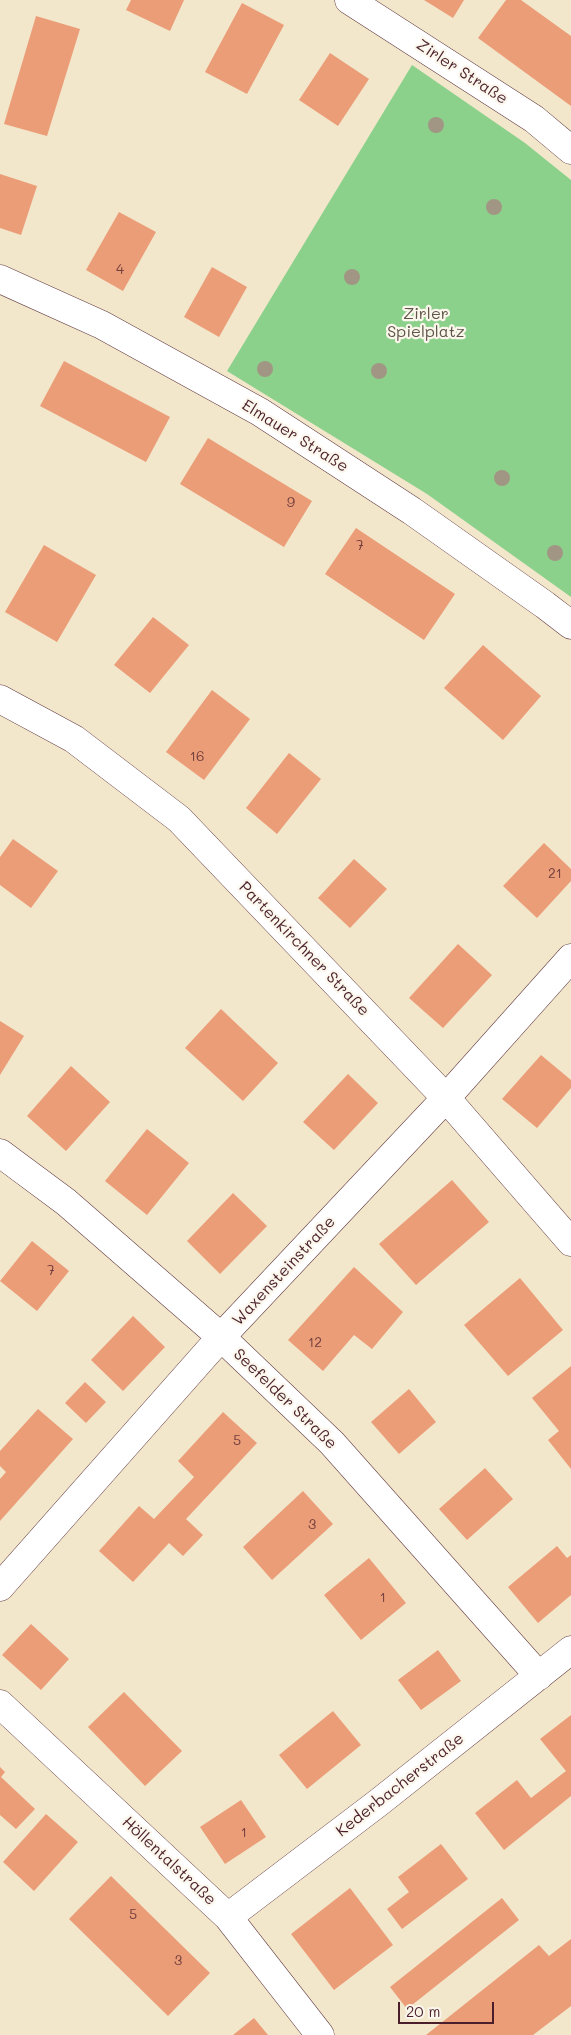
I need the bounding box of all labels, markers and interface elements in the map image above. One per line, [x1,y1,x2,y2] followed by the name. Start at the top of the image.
[413,35,511,109] street label: Zirler Straße
[116,262,124,278] house number: 4
[387,304,465,342] park label: Zirler Spielplatz
[238,396,352,476] street label: Elmauer Straße
[287,495,295,511] house number: 9
[356,538,364,554] house number: 7
[190,749,204,765] house number: 16
[548,866,562,882] house number: 21
[235,878,373,1020] street label: Partenkirchner Straße
[228,1212,340,1330] street label: Waxensteinstraße
[47,1263,55,1279] house number: 7
[308,1335,322,1351] house number: 12
[229,1345,341,1453] street label: Seefelder Straße
[233,1433,241,1449] house number: 5
[308,1517,316,1533] house number: 3
[380,1590,386,1606] house number: 1
[332,1729,468,1841] street label: Kederbacherstraße
[118,1813,220,1909] street label: Höllentalstraße
[241,1825,247,1841] house number: 1
[129,1907,137,1923] house number: 5
[174,1953,182,1969] house number: 3
[401,1992,497,2024] scale bar
[406,2001,440,2021] text: 20 m

